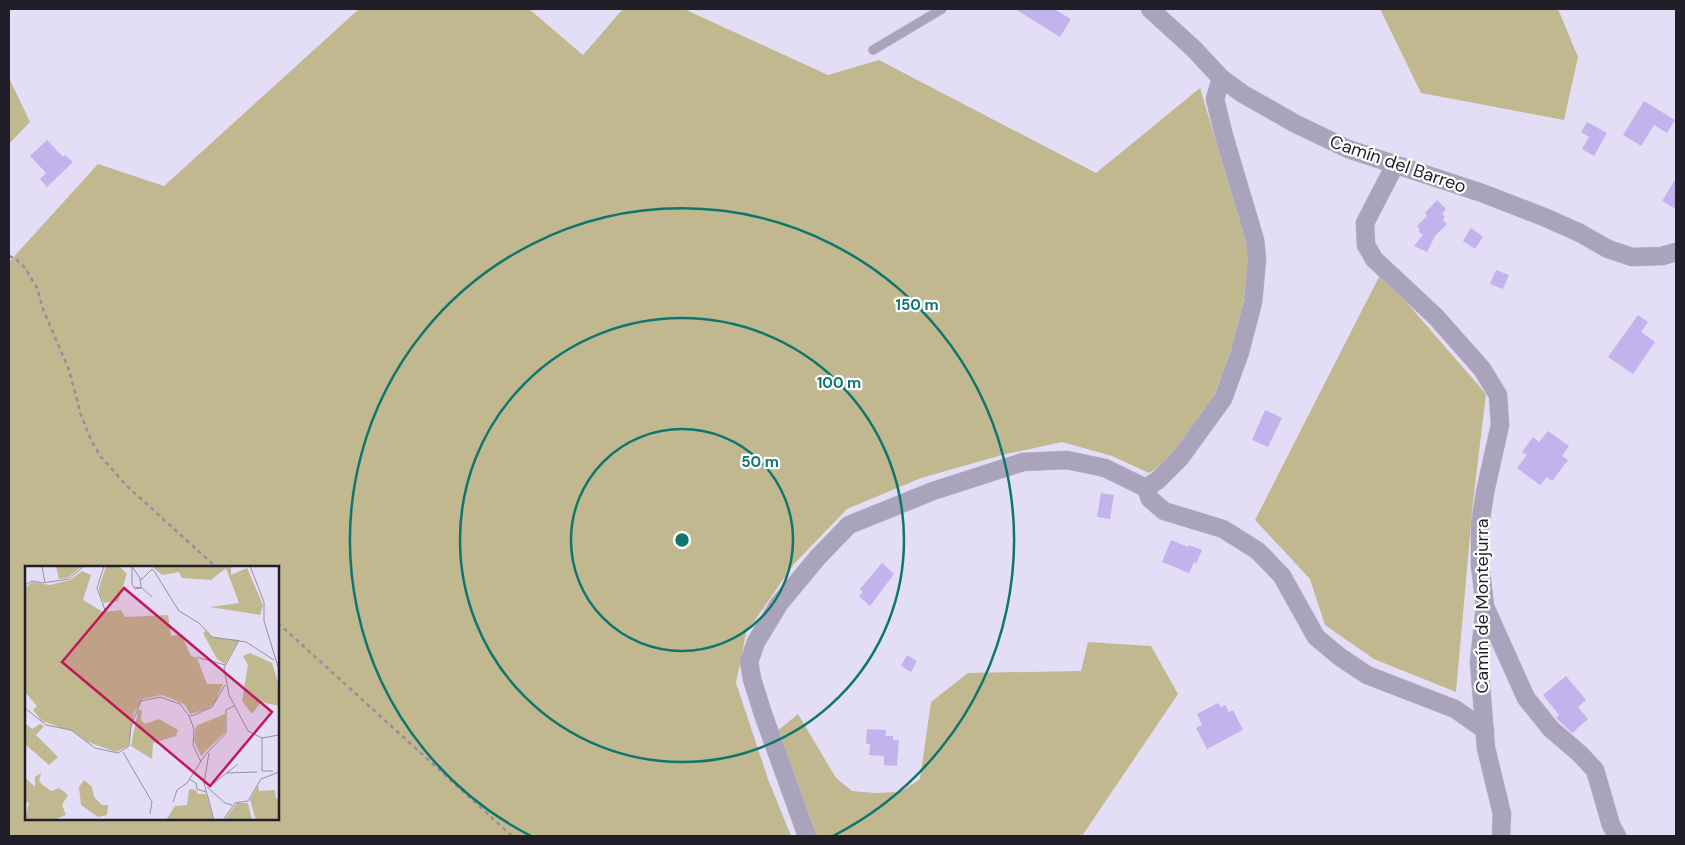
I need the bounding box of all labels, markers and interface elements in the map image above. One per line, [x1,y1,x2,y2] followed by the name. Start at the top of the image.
[1327,129,1469,199] street label: Camín del Barreo
[896,295,939,315] text: 150 m
[817,373,861,393] text: 100 m
[741,452,779,472] text: 50 m
[1470,518,1494,694] street label: Camín de Montejurra
[673,531,691,549] centre of rings
[25,566,279,820] inset map

